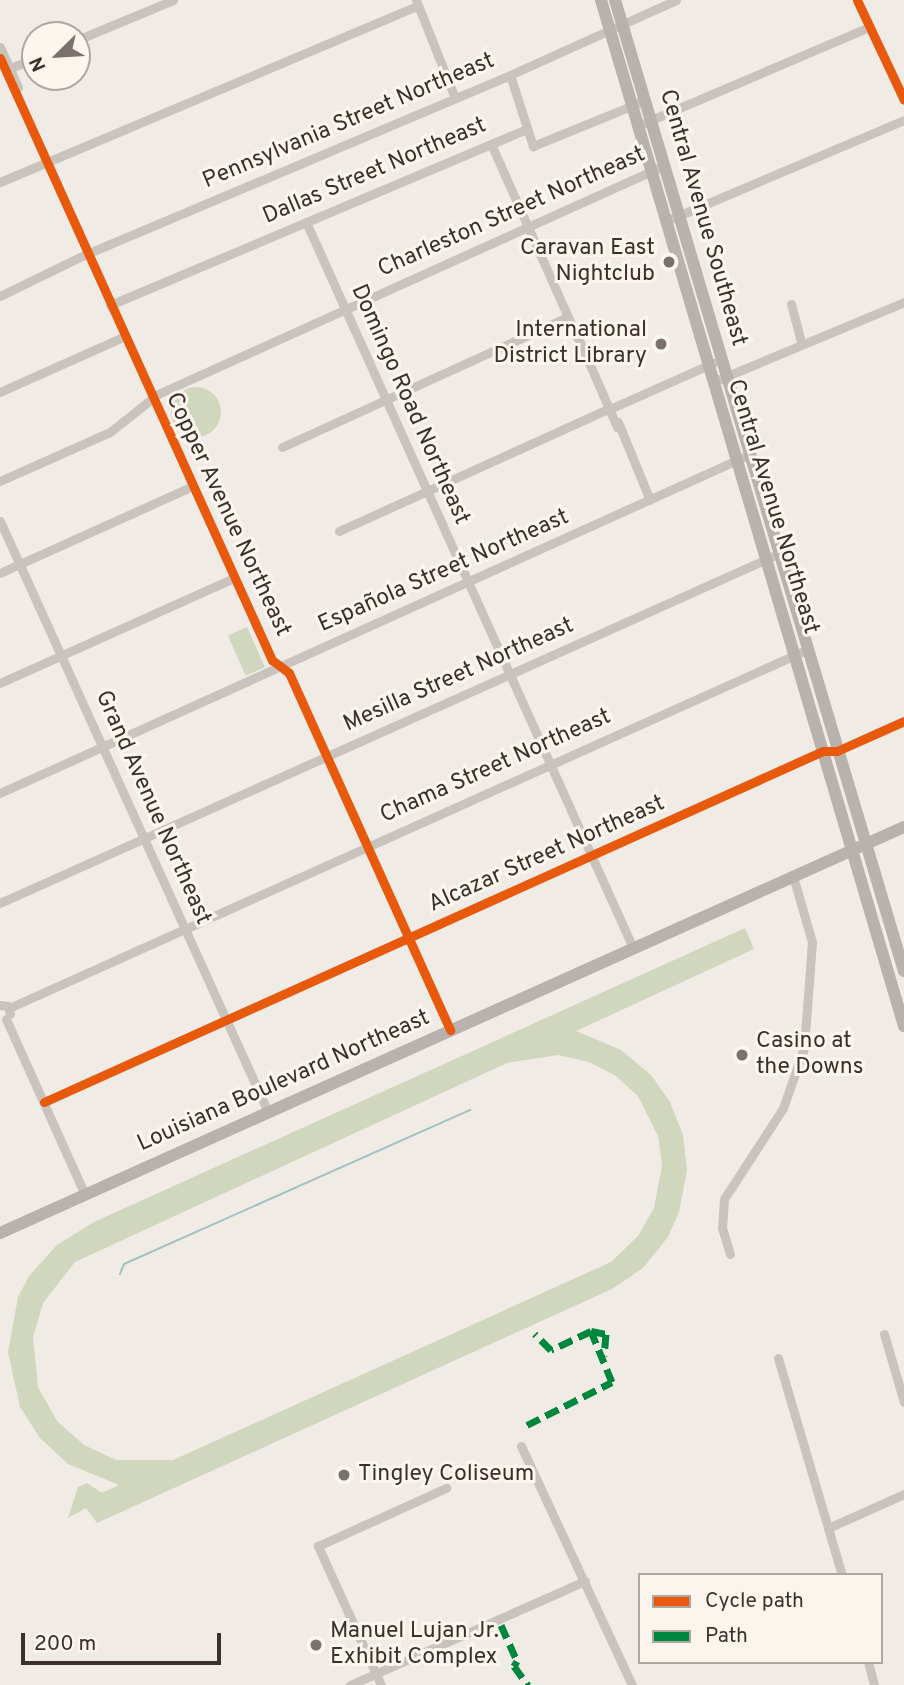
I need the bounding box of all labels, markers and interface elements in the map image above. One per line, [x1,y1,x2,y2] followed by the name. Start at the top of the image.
[21,21,91,91] north arrow
[199,48,499,196] street label: Pennsylvania Street Northeast
[25,53,52,75] text: N
[652,86,752,350] street label: Central Avenue Southeast
[259,112,491,232] street label: Dallas Street Northeast
[374,141,650,285] street label: Charleston Street Northeast
[520,235,655,289] place label: Caravan East Nightclub
[661,254,677,270] marker: Caravan East Nightclub
[344,281,474,529] street label: Domingo Road Northeast
[493,317,647,371] place label: International District Library
[653,336,669,352] marker: International District Library
[720,376,824,638] street label: Central Avenue Northeast
[158,388,296,642] street label: Copper Avenue Northeast
[314,504,574,640] street label: Española Street Northeast
[340,613,578,739] street label: Mesilla Street Northeast
[88,686,216,930] street label: Grand Avenue Northeast
[376,704,616,830] street label: Chama Street Northeast
[425,790,669,920] street label: Alcazar Street Northeast
[134,1005,434,1159] street label: Louisiana Boulevard Northeast
[756,1028,864,1082] place label: Casino at the Downs
[734,1047,750,1063] marker: Casino at the Downs
[358,1461,534,1489] place label: Tingley Coliseum
[336,1467,352,1483] marker: Tingley Coliseum
[638,1573,883,1664] legend
[705,1588,804,1615] text: Cycle path
[24,1618,224,1662] scale bar
[330,1618,499,1672] place label: Manuel Lujan Jr. Exhibit Complex
[705,1623,748,1650] text: Path
[34,1631,96,1658] text: 200 m
[308,1637,324,1653] marker: Manuel Lujan Jr. Exhibit Complex

